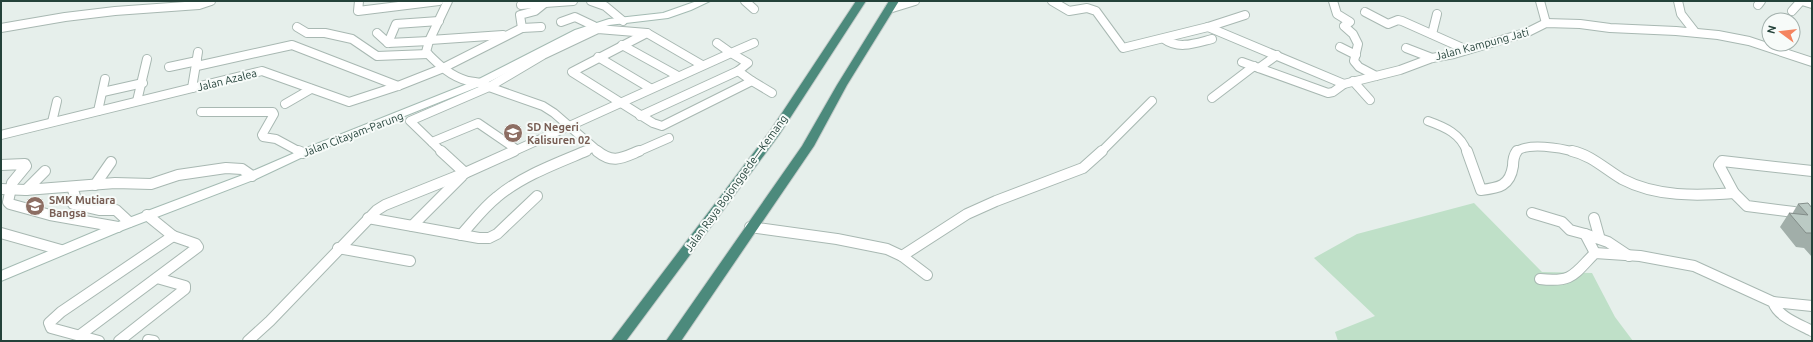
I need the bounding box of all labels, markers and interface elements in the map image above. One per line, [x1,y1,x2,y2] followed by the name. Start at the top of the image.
[1761,12,1801,52] north arrow
[1764,24,1778,35] text: N
[1434,26,1530,62] street label: Jalan Kampung Jati
[196,67,258,93] street label: Jalan Azalea
[301,109,405,159] street label: Jalan Citayam-Parung
[682,112,790,254] street label: Jalan Raya Bojonggede—Kemang
[527,121,590,146] place label: SD Negeri Kalisuren 02
[502,122,524,144] school or university icon: SD Negeri Kalisuren 02
[49,194,115,219] place label: SMK Mutiara Bangsa
[24,195,46,217] school or university icon: SMK Mutiara Bangsa

